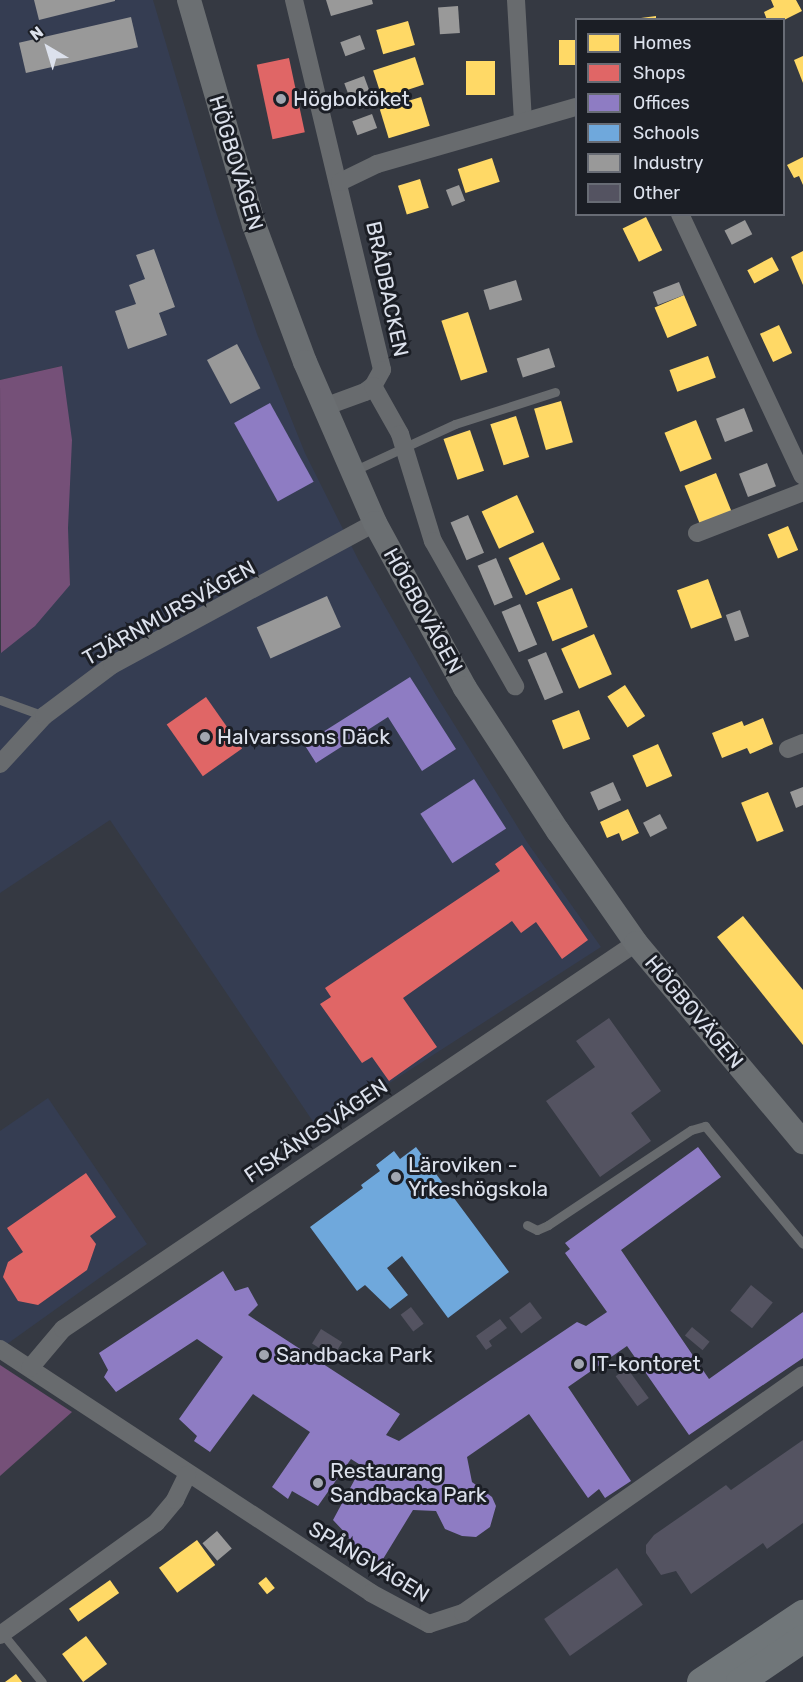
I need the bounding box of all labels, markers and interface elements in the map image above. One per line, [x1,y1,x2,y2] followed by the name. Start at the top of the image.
[18,18,78,78] north arrow
[575,18,785,216] legend
[26,22,47,44] text: N
[633,32,691,54] text: Homes
[633,62,685,84] text: Shops
[293,86,410,112] place label: Högboköket
[274,92,288,106] marker: Högboköket
[633,92,690,114] text: Offices
[204,93,268,233] street label: HÖGBOVÄGEN
[633,122,699,144] text: Schools
[633,152,703,174] text: Industry
[633,182,680,204] text: Other
[360,219,414,359] street label: BRÅDBACKEN
[378,544,468,678] street label: HÖGBOVÄGEN
[78,555,260,671] street label: TJÄRNMURSVÄGEN
[217,724,390,750] place label: Halvarssons Däck
[198,730,212,744] marker: Halvarssons Däck
[640,950,748,1074] street label: HÖGBOVÄGEN
[240,1074,392,1188] street label: FISKÄNGSVÄGEN
[408,1152,548,1202] place label: Läroviken - Yrkeshögskola
[389,1170,403,1184] marker: Läroviken - Yrkeshögskola
[276,1342,433,1368] place label: Sandbacka Park
[257,1348,271,1362] marker: Sandbacka Park
[591,1351,701,1377] place label: IT-kontoret
[572,1357,586,1371] marker: IT-kontoret
[330,1458,487,1508] place label: Restaurang Sandbacka Park
[311,1476,325,1490] marker: Restaurang Sandbacka Park
[304,1516,434,1608] street label: SPÅNGVÄGEN

